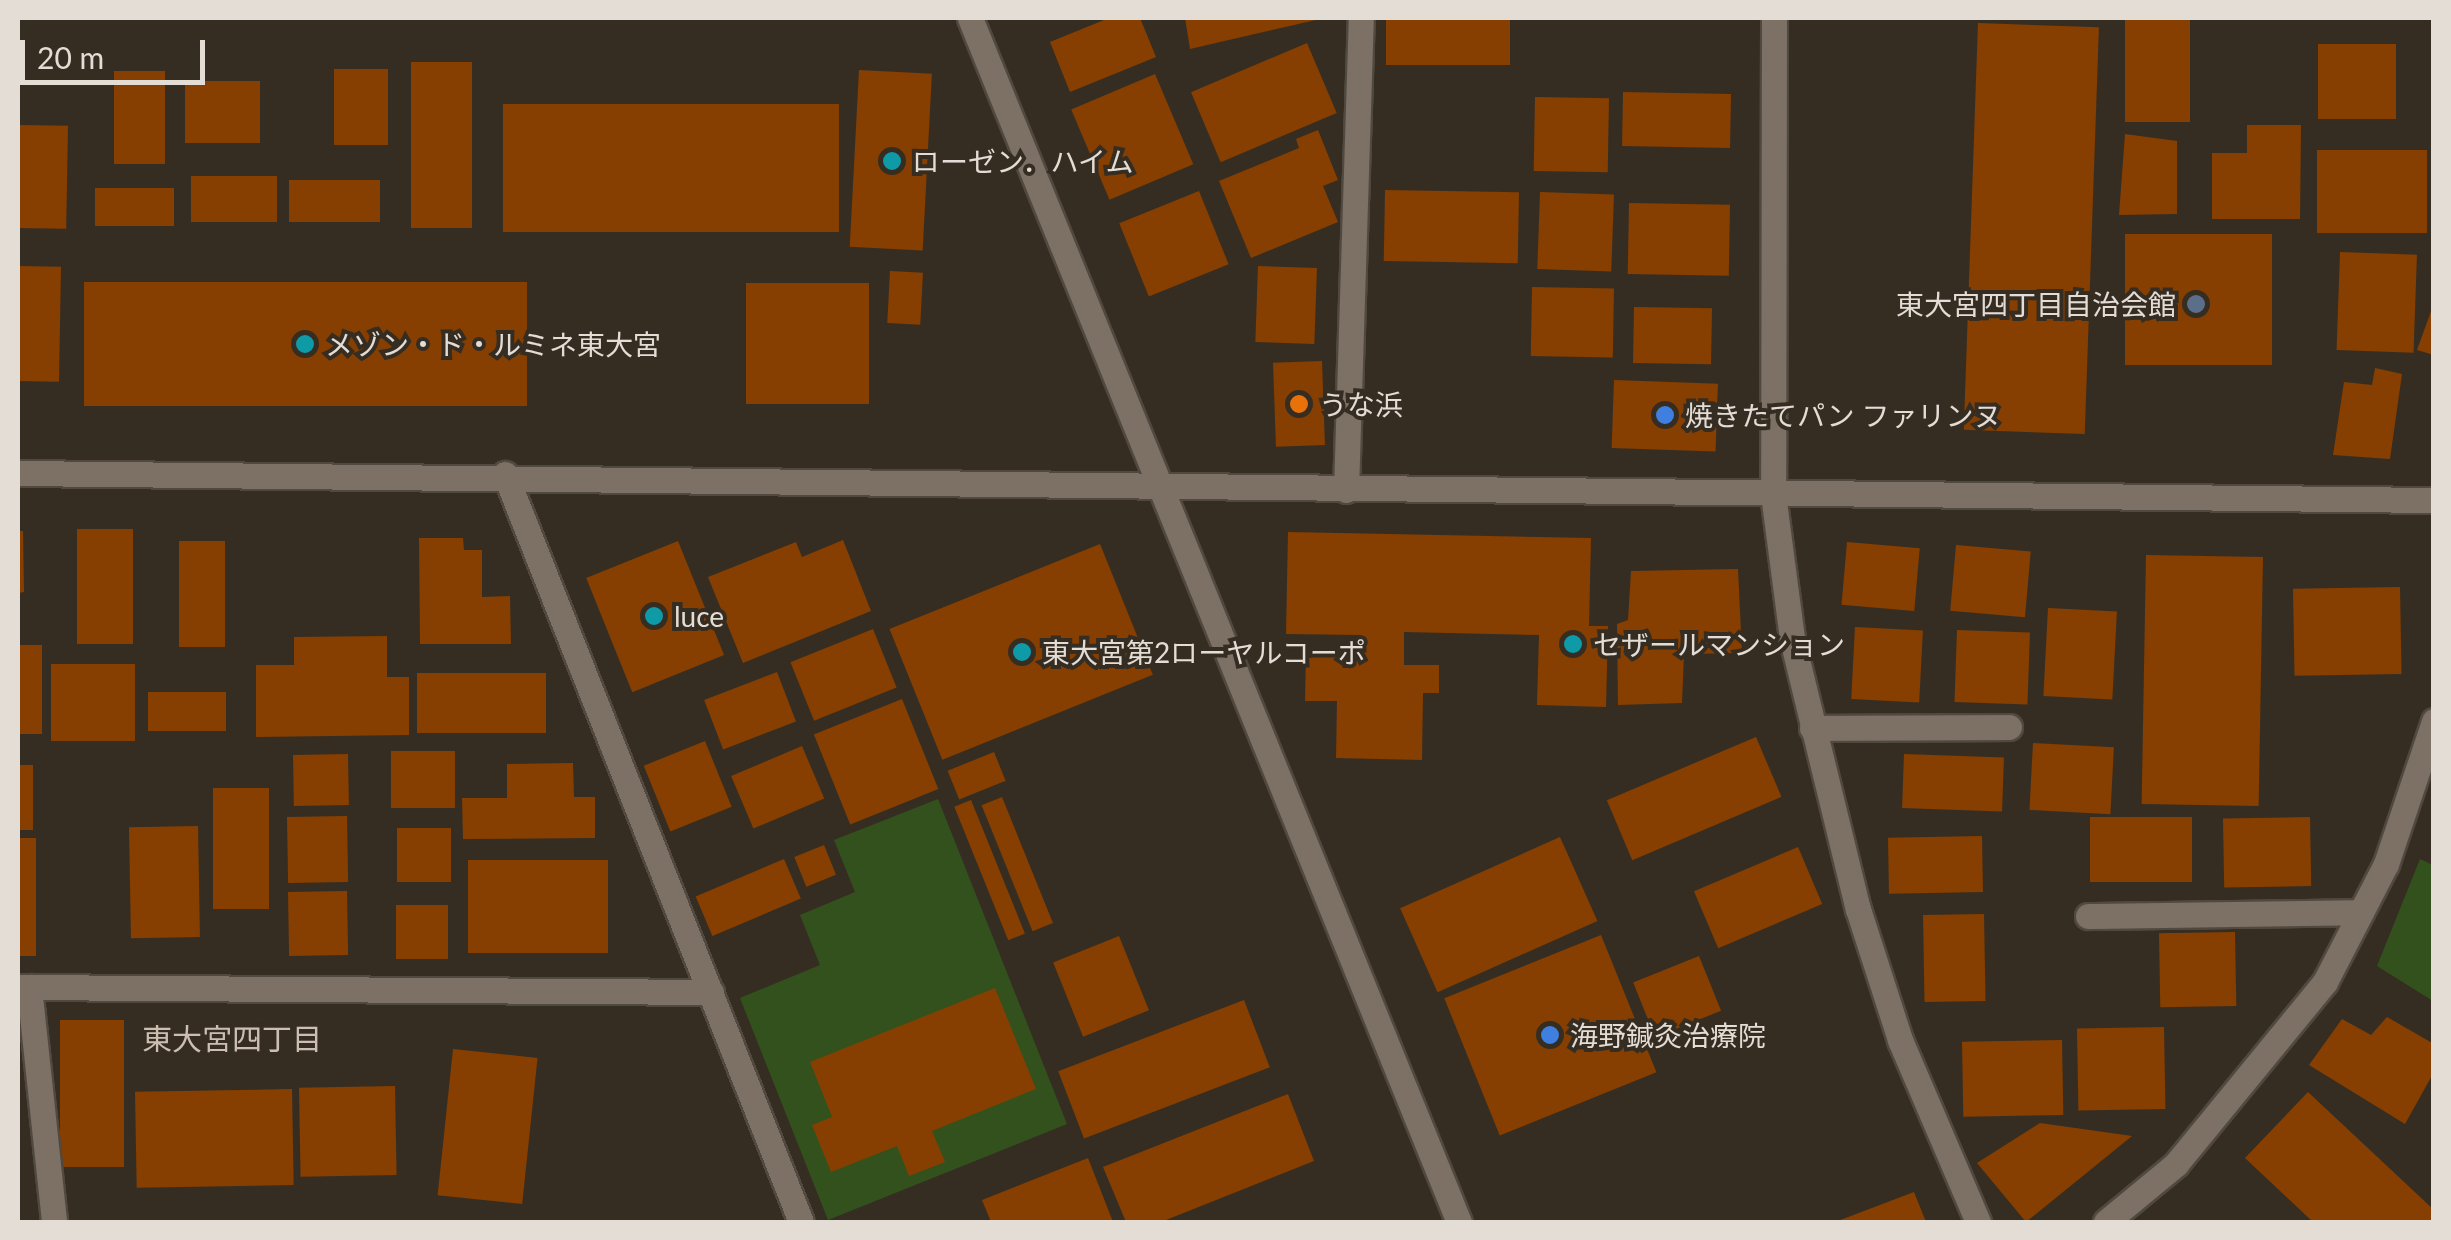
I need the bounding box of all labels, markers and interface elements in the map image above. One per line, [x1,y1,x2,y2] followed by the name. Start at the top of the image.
[25,20,210,82] scale bar
[37,39,104,75] text: 20 m
[912,144,1135,178] place label: ローゼン．ハイム
[881,150,903,172] marker: ローゼン．ハイム
[1896,287,2176,321] place label: 東大宮四丁目自治会館
[2185,293,2207,315] marker: 東大宮四丁目自治会館
[325,327,661,361] place label: メゾン・ド・ルミネ東大宮
[294,333,316,355] marker: メゾン・ド・ルミネ東大宮
[1319,387,1403,421] place label: うな浜
[1288,393,1310,415] marker: うな浜
[1685,398,2000,432] place label: 焼きたてパン ファリンヌ
[1654,404,1676,426] marker: 焼きたてパン ファリンヌ
[674,599,724,633] place label: luce
[643,605,665,627] marker: luce
[1593,627,1845,661] place label: セザールマンション
[1562,633,1584,655] marker: セザールマンション
[1042,635,1366,669] place label: 東大宮第2ローヤルコーポ
[1011,641,1033,663] marker: 東大宮第2ローヤルコーポ
[1570,1018,1766,1052] place label: 海野鍼灸治療院
[142,1020,322,1056] district label: 東大宮四丁目
[1539,1024,1561,1046] marker: 海野鍼灸治療院

